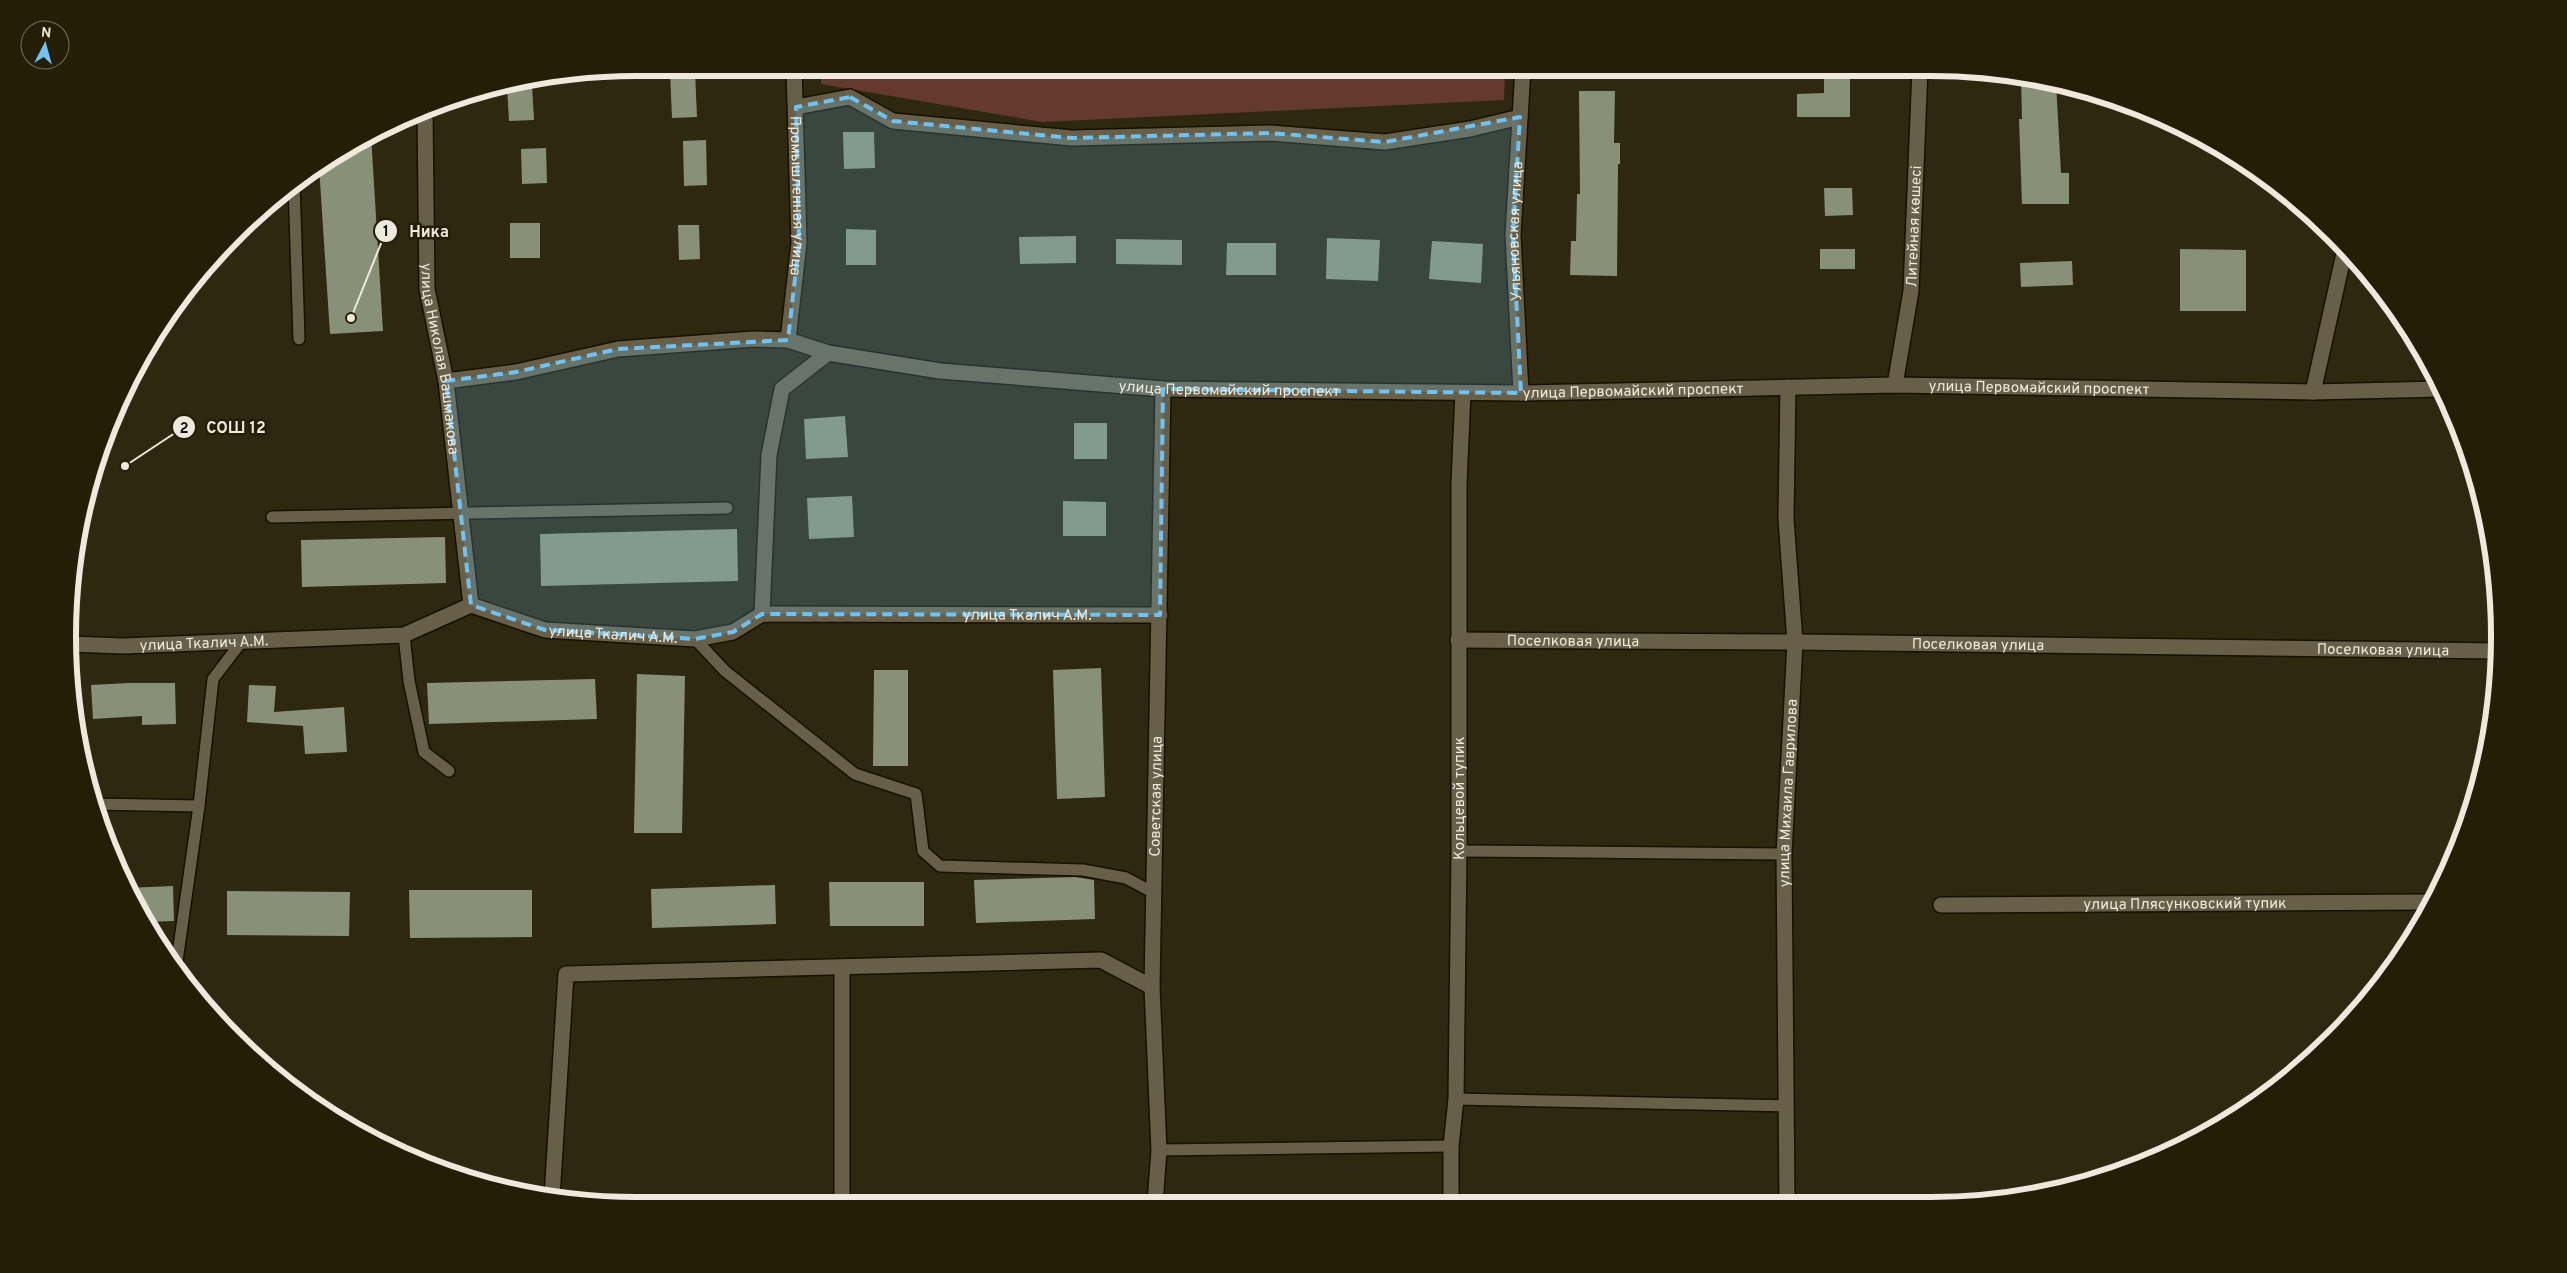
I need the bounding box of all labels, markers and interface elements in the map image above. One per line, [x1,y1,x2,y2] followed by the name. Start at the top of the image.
[20,20,70,70] north arrow
[40,25,52,43] text: N
[784,116,807,277] street label: Промышленная улица
[1505,161,1528,302] street label: Ульяновская улица
[1903,165,1927,288] street label: Литейная көшесі
[374,215,459,246] callout: Ника
[383,223,389,242] text: 1
[409,223,449,243] text: Ника
[416,263,462,456] street label: улица Николая Башмакова
[1118,377,1340,402] street label: улица Первомайский проспект
[1928,378,2150,400] street label: улица Первомайский проспект
[1522,380,1744,404] street label: улица Первомайский проспект
[171,412,276,443] callout: СОШ 12
[206,419,266,439] text: СОШ 12
[179,420,189,439] text: 2
[963,607,1092,626] street label: улица Ткалич А.М.
[548,622,678,649] street label: улица Ткалич А.М.
[139,632,269,656] street label: улица Ткалич А.М.
[1507,632,1639,652] street label: Поселковая улица
[1912,635,2044,656] street label: Поселковая улица
[2317,641,2449,661] street label: Поселковая улица
[1776,699,1803,887] street label: улица Михаила Гаврилова
[1146,736,1168,857] street label: Советская улица
[1451,737,1470,860] street label: Кольцевой тупик
[2083,895,2287,915] street label: улица Плясунковский тупик

